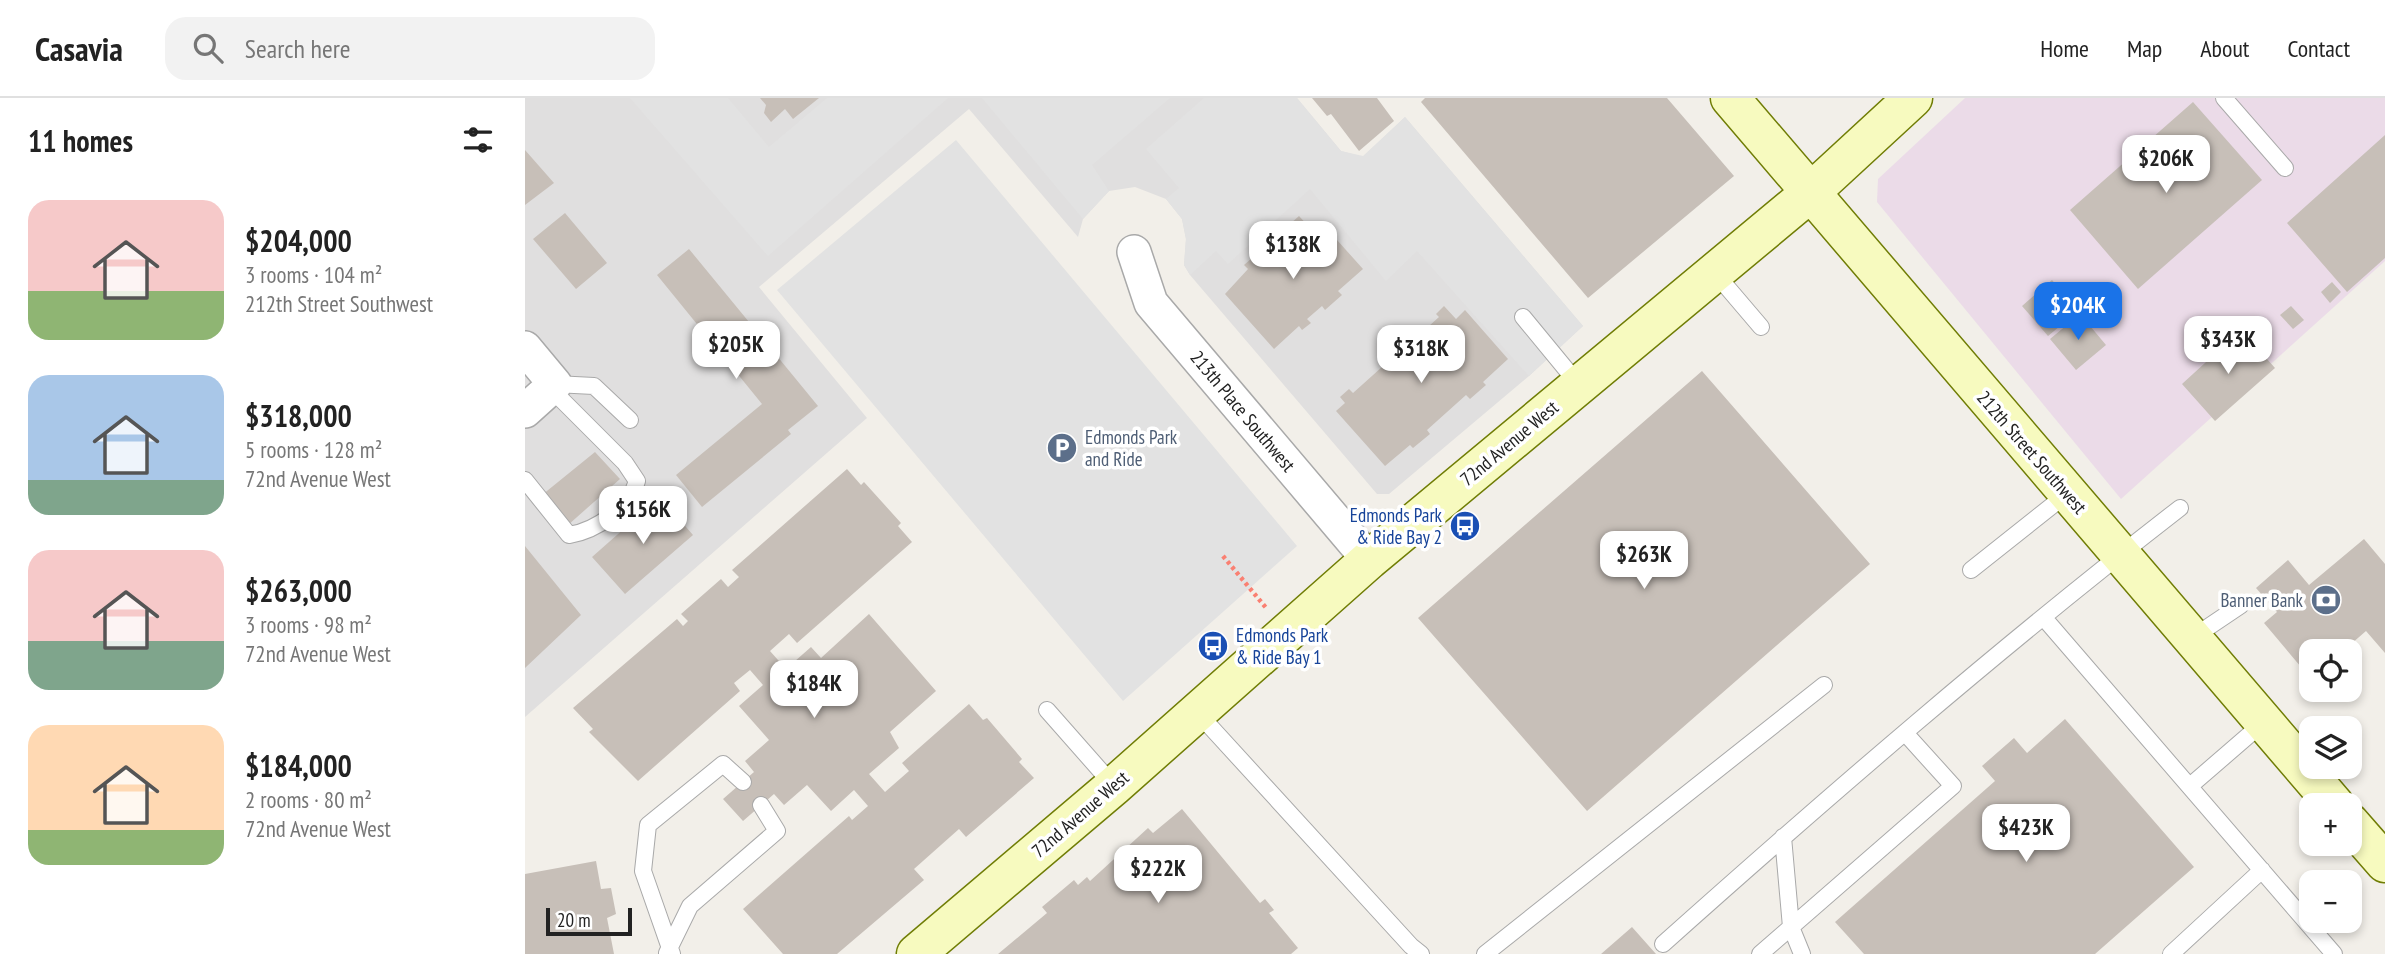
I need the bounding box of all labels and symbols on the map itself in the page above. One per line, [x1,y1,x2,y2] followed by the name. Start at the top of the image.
[2117,136,2215,195] pin: $206K
[1244,222,1342,281] pin: $138K
[2029,282,2127,342] pin: $204K
[2179,316,2277,376] pin: $343K
[687,322,785,381] pin: $205K
[1372,326,1470,385] pin: $318K
[1185,345,1301,477] street label: 213th Place Southwest
[1972,386,2093,519] street label: 212th Street Southwest
[1455,395,1563,491] street label: 72nd Avenue West
[1085,425,1178,471] place label: Edmonds Park and Ride
[1045,431,1079,465] parking icon: Edmonds Park and Ride
[594,486,692,546] pin: $156K
[1350,503,1443,549] place label: Edmonds Park & Ride Bay 2
[1448,509,1482,543] bus stop icon: Edmonds Park & Ride Bay 2
[1595,532,1693,591] pin: $263K
[2309,583,2343,617] bank icon: Banner Bank
[2220,588,2304,612] place label: Banner Bank
[1236,623,1329,669] place label: Edmonds Park & Ride Bay 1
[1196,629,1230,663] bus stop icon: Edmonds Park & Ride Bay 1
[765,660,863,720] pin: $184K
[1027,765,1134,863] street label: 72nd Avenue West
[1977,804,2075,864] pin: $423K
[1109,846,1207,905] pin: $222K
[546,905,632,937] scale bar

